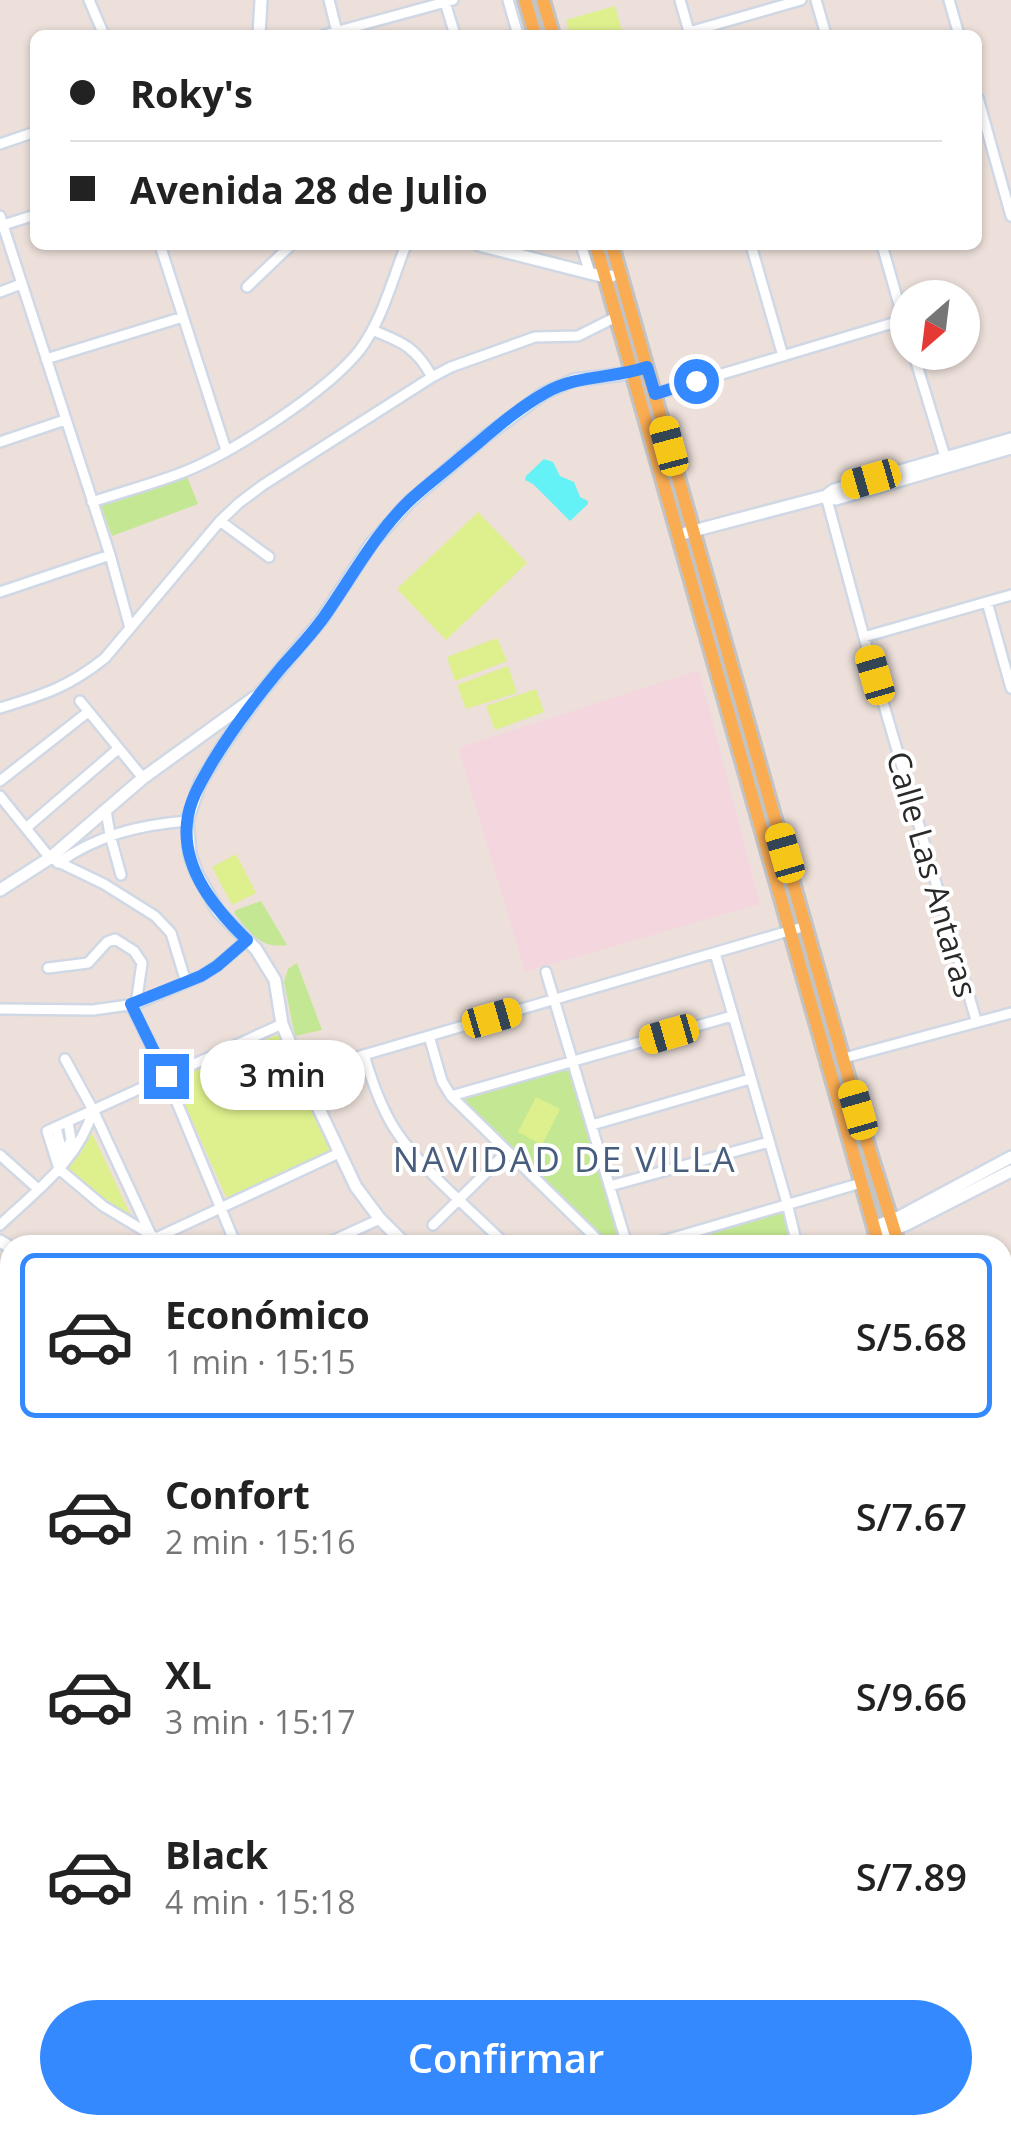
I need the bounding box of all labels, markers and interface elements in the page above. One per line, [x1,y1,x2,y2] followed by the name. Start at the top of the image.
[130,67,253,119] text: Roky's
[130,163,488,215] text: Avenida 28 de Julio
[890,280,980,370] north arrow
[890,280,980,370] map controls
[674,359,719,404] route start
[647,413,691,479] car
[838,456,904,502] car
[852,642,898,708] car
[877,746,989,1002] street label: Calle Las Antaras
[762,820,808,886] car
[459,995,525,1041] car
[636,1011,702,1057] car
[201,1041,366,1111] callout: 3 min
[239,1053,326,1096] text: 3 min
[144,1054,189,1099] route end
[835,1077,881,1143] car
[393,1135,737,1182] district label: NAVIDAD DE VILLA
[165,1288,370,1340] text: Económico
[45,1291,135,1381] icon: car
[856,1310,967,1362] text: S/5.68
[165,1340,356,1383] text: 1 min · 15:15
[165,1468,310,1520] text: Confort
[45,1471,135,1561] icon: car
[856,1490,967,1542] text: S/7.67
[165,1520,356,1563] text: 2 min · 15:16
[165,1648,212,1700] text: XL
[45,1651,135,1741] icon: car
[856,1670,967,1722] text: S/9.66
[165,1700,356,1743] text: 3 min · 15:17
[165,1828,268,1880] text: Black
[45,1831,135,1921] icon: car
[856,1850,967,1902] text: S/7.89
[165,1880,356,1923] text: 4 min · 15:18
[40,2000,972,2115] button: Confirmar

